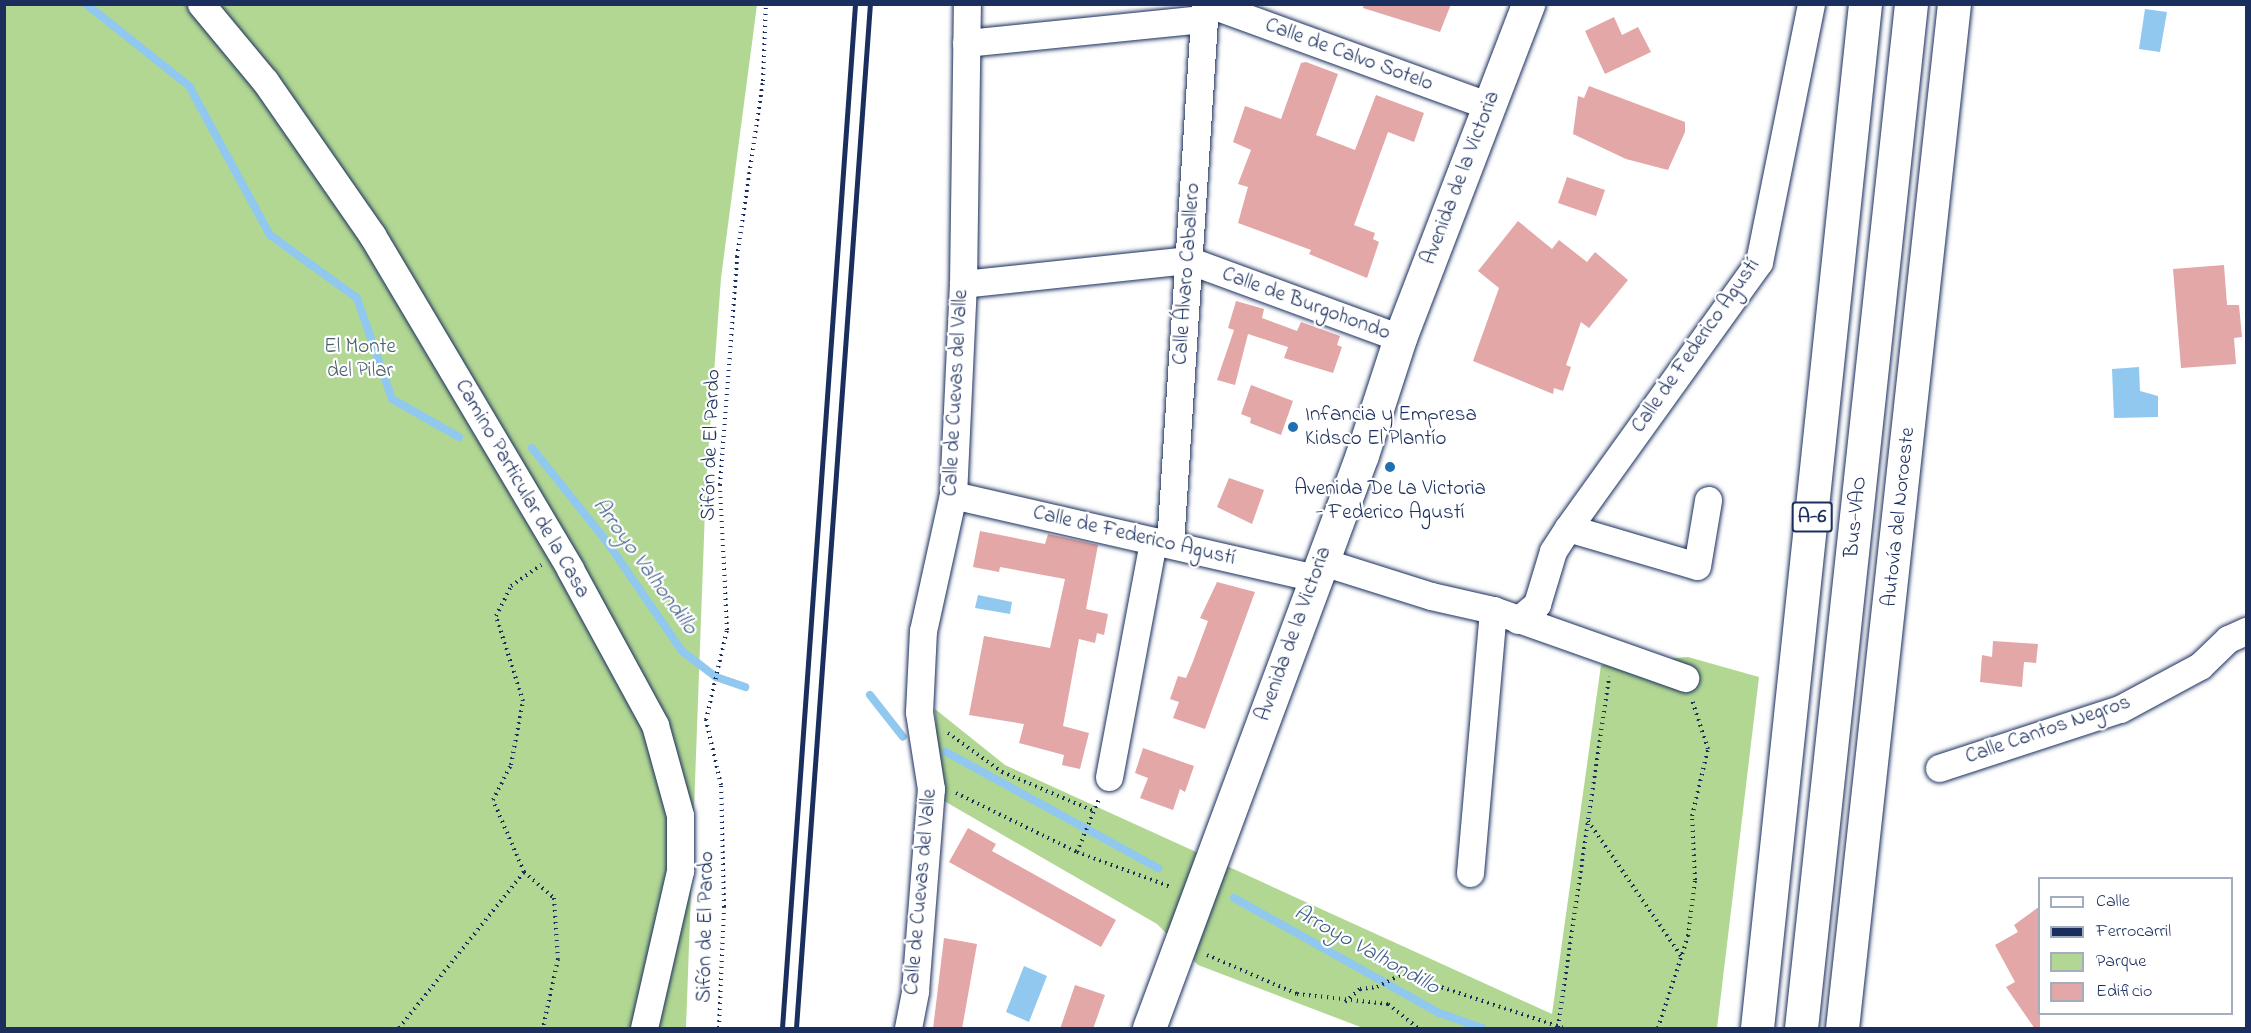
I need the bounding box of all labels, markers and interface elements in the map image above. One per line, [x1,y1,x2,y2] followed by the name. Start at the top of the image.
[1262,13,1436,97] street label: Calle de Calvo Sotelo
[1416,88,1506,268] street label: Avenida de la Victoria
[1168,182,1206,366] street label: Calle Álvaro Caballero
[1626,254,1766,438] street label: Calle de Federico Agustí
[1218,262,1394,346] street label: Calle de Burgohondo
[938,289,974,497] street label: Calle de Cuevas del Valle
[324,334,396,384] park label: El Monte del Pilar
[696,369,726,521] street label: Sifón de El Pardo
[449,375,595,603] street label: Camino Particular de la Casa
[1305,402,1477,452] place label: Infancia y Empresa Kidsco El Plantío
[1286,420,1300,434] marker: Infancia y Empresa Kidsco El Plantío
[1877,426,1921,608] street label: Autovía del Noroeste
[1383,460,1397,474] marker: Avenida De La Victoria - Federico Agustí
[1839,475,1873,559] street label: Bus-VAO
[1294,476,1486,526] place label: Avenida De La Victoria - Federico Agustí
[586,494,702,640] water label: Arroyo Valhondillo
[1030,500,1238,572] street label: Calle de Federico Agustí
[1791,500,1833,534] road number: A-6
[1251,543,1337,725] street label: Avenida de la Victoria
[1962,690,2134,770] street label: Calle Cantos Negros
[899,788,943,996] street label: Calle de Cuevas del Valle
[692,851,720,1003] street label: Sifón de El Pardo
[2038,877,2233,1015] legend
[2096,889,2130,915] text: Calle
[1289,900,1443,1002] water label: Arroyo Valhondillo
[2096,919,2171,945] text: Ferrocarril
[2096,949,2146,975] text: Parque
[2096,979,2152,1005] text: Edificio

